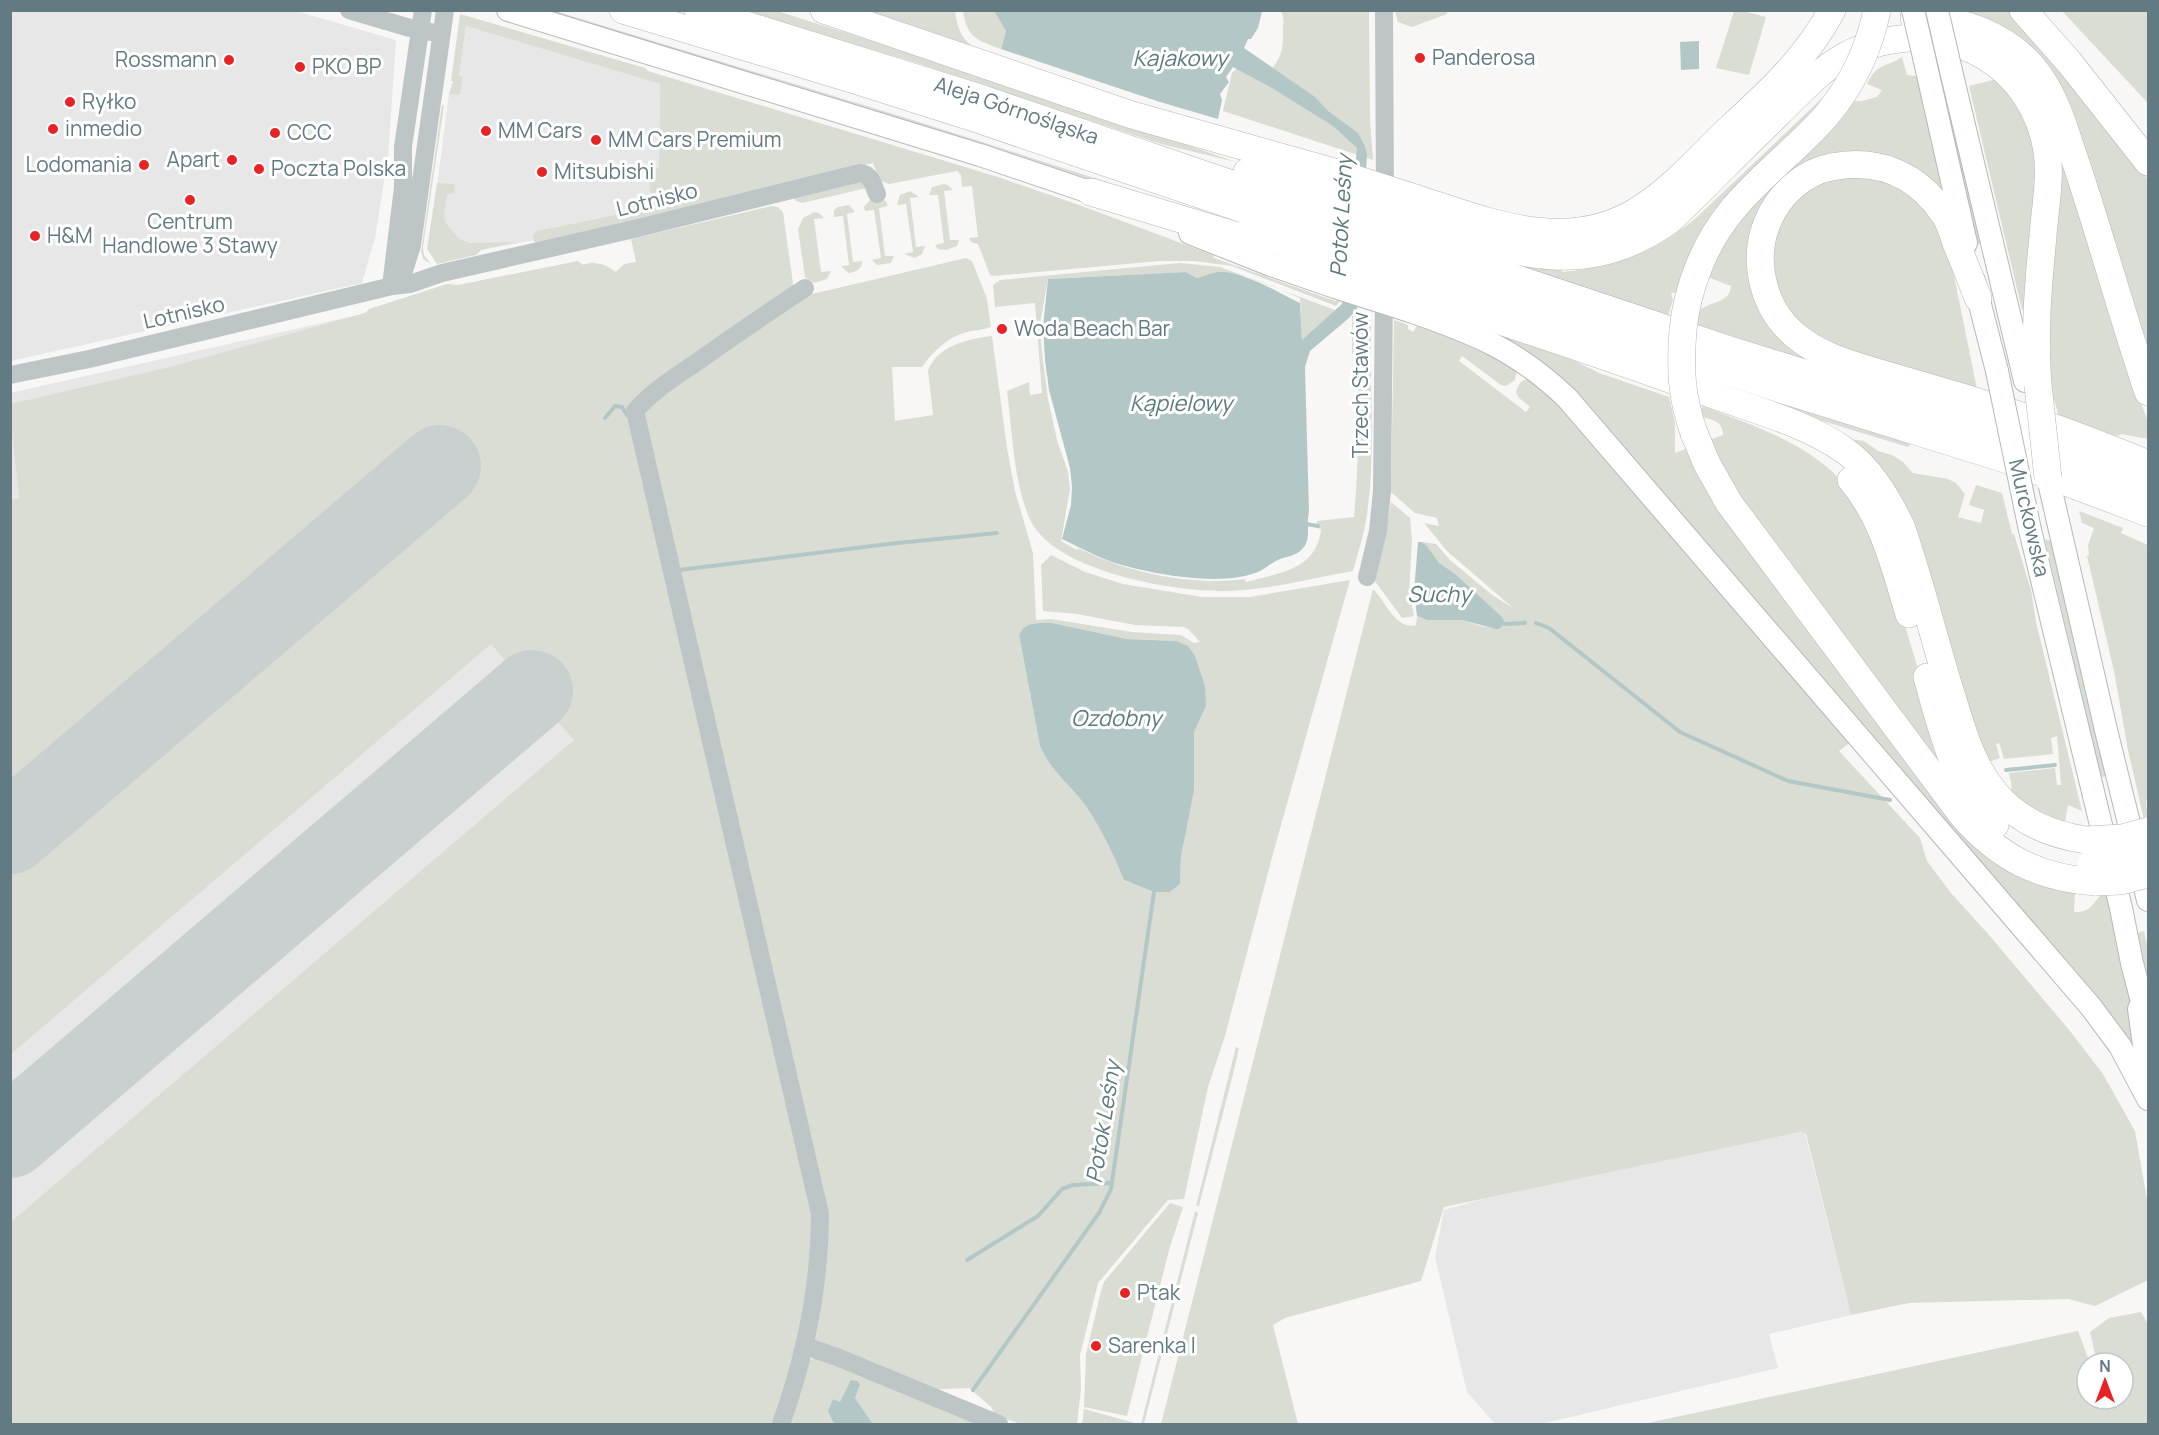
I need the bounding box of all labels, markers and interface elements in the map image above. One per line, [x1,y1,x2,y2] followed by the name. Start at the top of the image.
[1133,43,1231,73] water label: Kajakowy
[1432,43,1535,71] place label: Panderosa
[115,45,217,73] place label: Rossmann
[1413,51,1427,65] marker: Panderosa
[312,52,382,80] place label: PKO BP
[222,53,236,67] marker: Rossmann
[293,60,307,74] marker: PKO BP
[931,70,1103,151] street label: Aleja Górnośląska
[82,87,136,115] place label: Ryłko
[63,95,77,109] marker: Ryłko
[65,114,142,142] place label: inmedio
[498,116,582,144] place label: MM Cars
[287,118,332,146] place label: CCC
[46,122,60,136] marker: inmedio
[479,124,493,138] marker: MM Cars
[608,125,782,153] place label: MM Cars Premium
[268,126,282,140] marker: CCC
[589,133,603,147] marker: MM Cars Premium
[167,145,220,173] place label: Apart
[25,150,132,178] place label: Lodomania
[1323,151,1359,278] water label: Potok Leśny
[225,153,239,167] marker: Apart
[271,154,406,182] place label: Poczta Polska
[554,157,654,185] place label: Mitsubishi
[137,158,151,172] marker: Lodomania
[252,162,266,176] marker: Poczta Polska
[535,165,549,179] marker: Mitsubishi
[613,175,700,223] street label: Lotnisko
[183,193,197,207] marker: Centrum Handlowe 3 Stawy
[102,207,278,259] place label: Centrum Handlowe 3 Stawy
[47,221,93,249] place label: H&M
[28,229,42,243] marker: H&M
[140,289,227,335] street label: Lotnisko
[1346,312,1374,458] street label: Trzech Stawów
[1014,314,1171,342] place label: Woda Beach Bar
[995,322,1009,336] marker: Woda Beach Bar
[1130,388,1236,418] water label: Kąpielowy
[2003,456,2057,579] street label: Murckowska
[1407,579,1474,609] water label: Suchy
[1071,703,1164,733] water label: Ozdobny
[1079,1056,1128,1185] water label: Potok Leśny
[1137,1278,1181,1306] place label: Ptak
[1118,1286,1132,1300] marker: Ptak
[1108,1331,1196,1359] place label: Sarenka I
[1089,1339,1103,1353] marker: Sarenka I
[2075,1351,2135,1411] north arrow
[2099,1355,2111,1377] text: N

